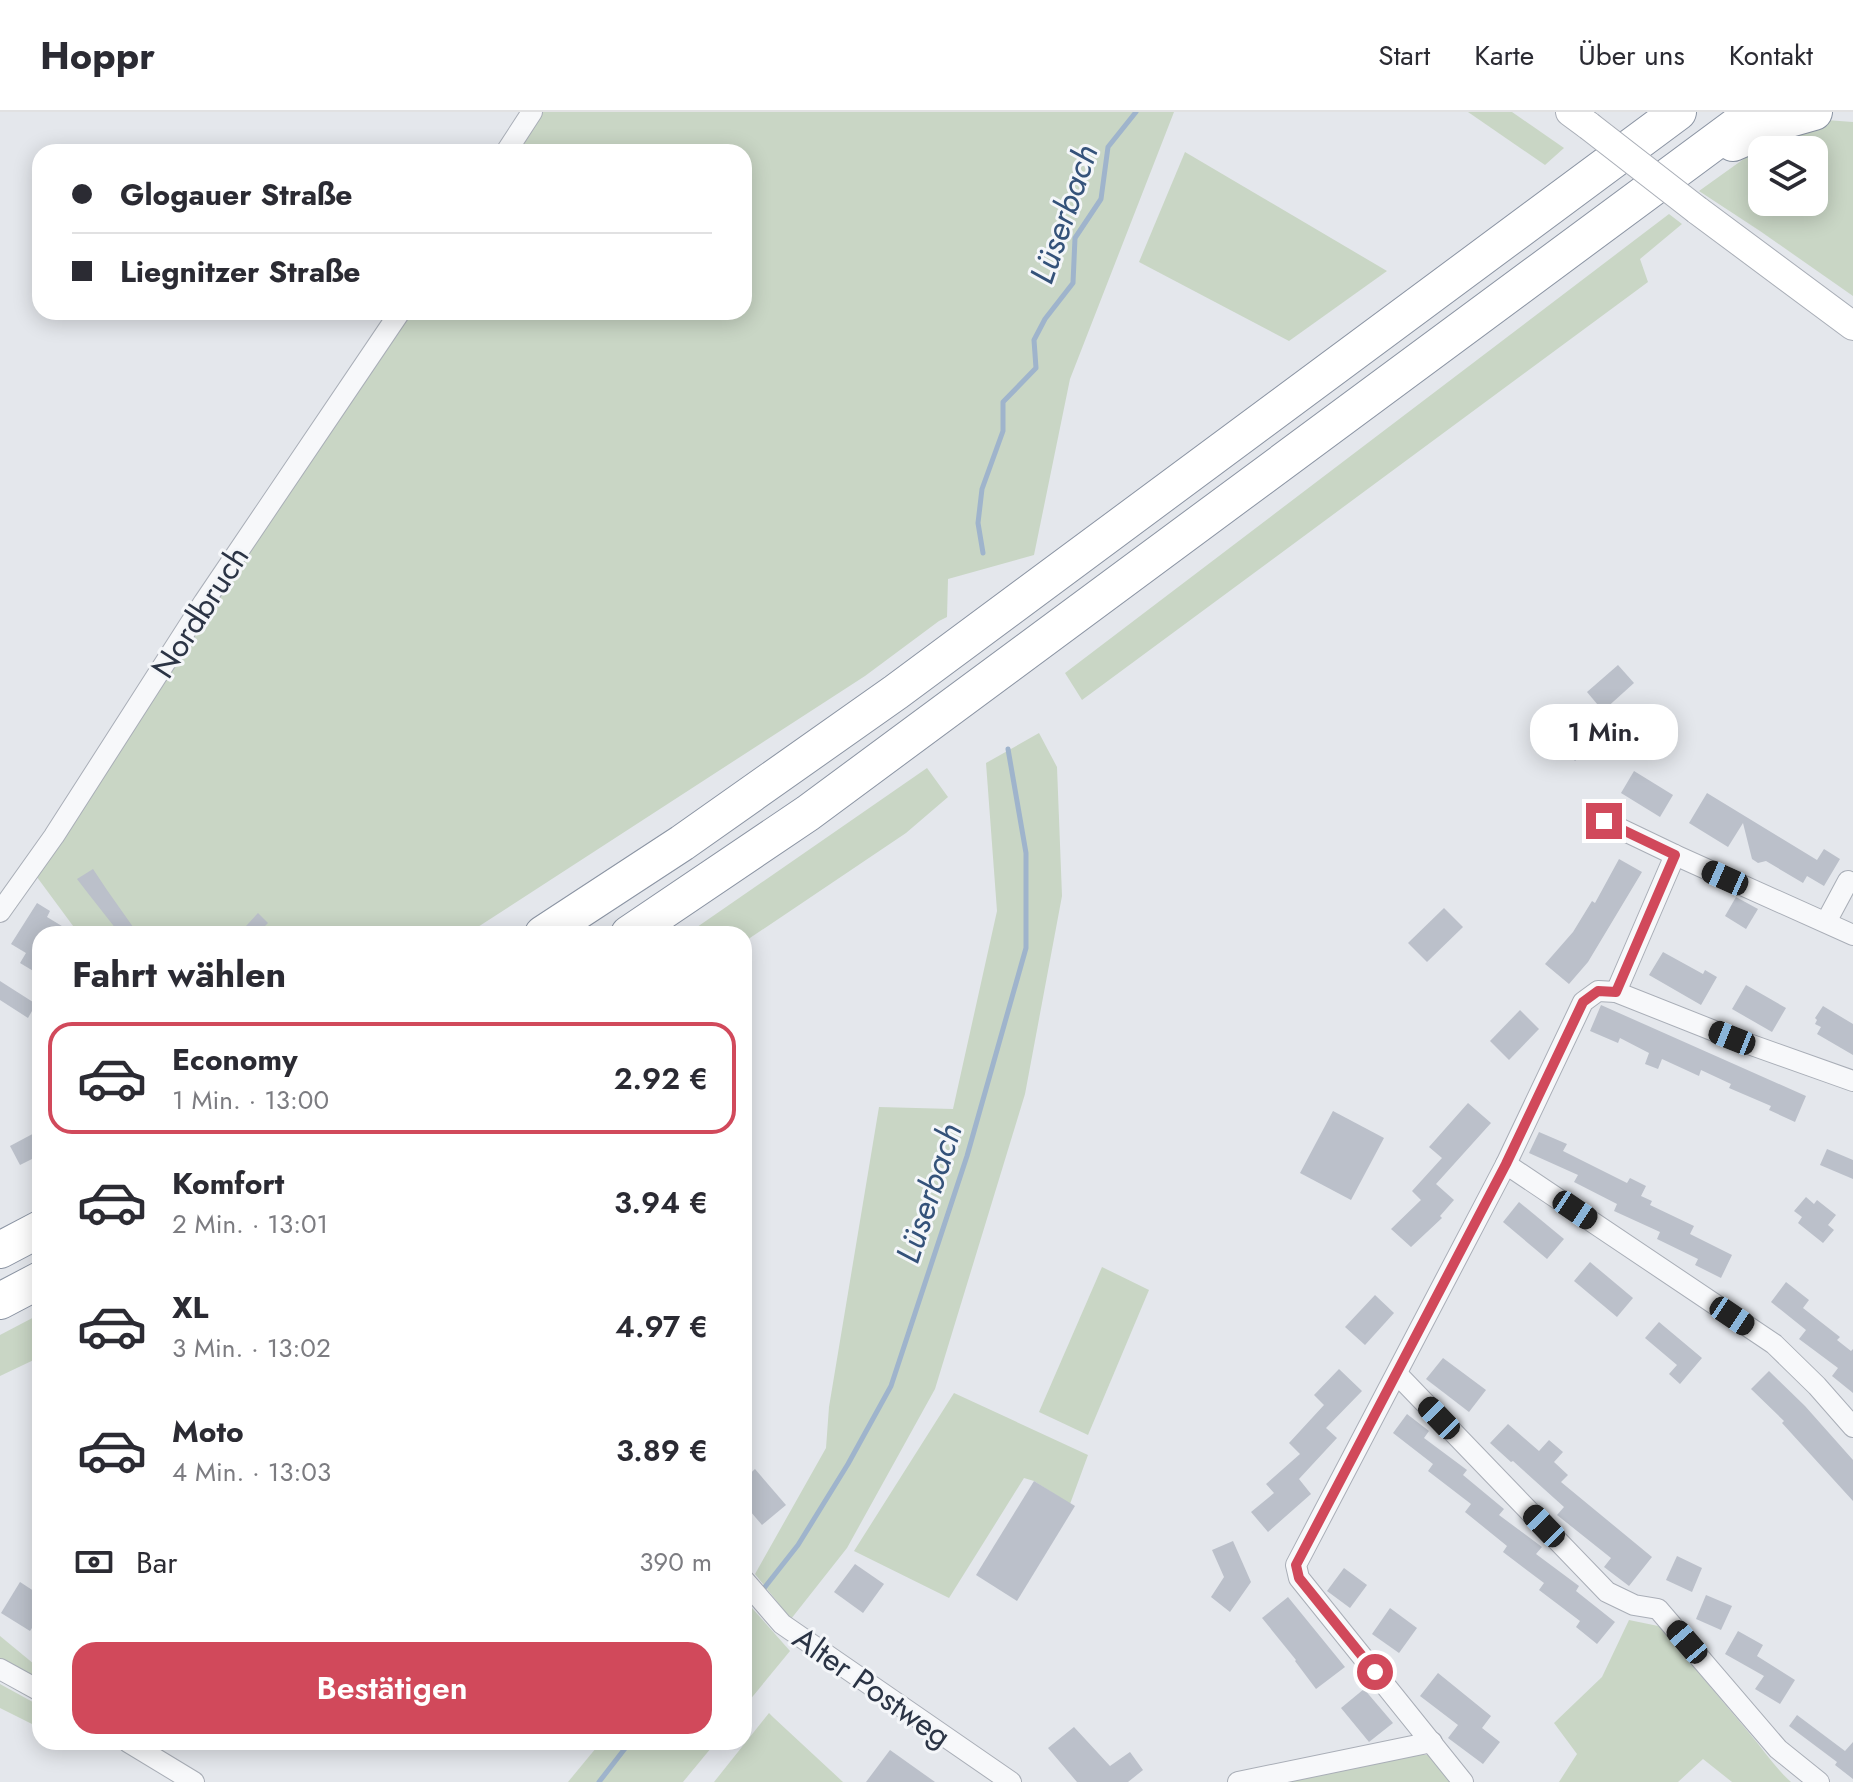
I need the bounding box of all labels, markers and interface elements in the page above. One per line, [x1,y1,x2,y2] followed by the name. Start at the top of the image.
[40,28,155,83] text: Hoppr
[1378,35,1430,76] text: Start
[1474,35,1534,76] text: Karte
[1578,35,1685,76] text: Über uns
[1729,35,1813,76] text: Kontakt
[1748,136,1828,216] map controls
[1748,136,1828,216] button: layers
[1017,138,1111,290] water label: Lüserbach
[120,173,353,216] text: Glogauer Straße
[120,250,360,293] text: Liegnitzer Straße
[140,537,260,687] street label: Nordbruch
[1530,705,1678,761] callout: 1 Min.
[1568,713,1640,751] text: 1 Min.
[1586,803,1622,839] route end
[1698,857,1752,899] car
[72,948,286,1000] text: Fahrt wählen
[1705,1018,1759,1058] car
[172,1038,298,1081] text: Economy
[76,1042,148,1114] icon: car
[614,1057,708,1100] text: 2.92 €
[172,1081,329,1119] text: 1 Min. · 13:00
[883,1117,975,1269] water label: Lüserbach
[172,1162,284,1205] text: Komfort
[76,1166,148,1238] icon: car
[614,1181,708,1224] text: 3.94 €
[1548,1187,1602,1233] car
[172,1205,328,1243] text: 2 Min. · 13:01
[172,1286,208,1329] text: XL
[76,1290,148,1362] icon: car
[1705,1293,1759,1339] car
[615,1305,708,1348] text: 4.97 €
[172,1329,331,1367] text: 3 Min. · 13:02
[1414,1392,1464,1444] car
[172,1410,244,1453] text: Moto
[76,1414,148,1486] icon: car
[616,1429,708,1472] text: 3.89 €
[172,1453,331,1491] text: 4 Min. · 13:03
[1519,1500,1569,1552] car
[72,1540,116,1584] icon: cash
[136,1541,177,1584] text: Bar
[639,1543,712,1581] text: 390 m
[784,1615,960,1759] street label: Alter Postweg
[1662,1616,1712,1668] car
[72,1642,712,1734] button: Bestätigen
[1357,1654,1393,1690] route start

